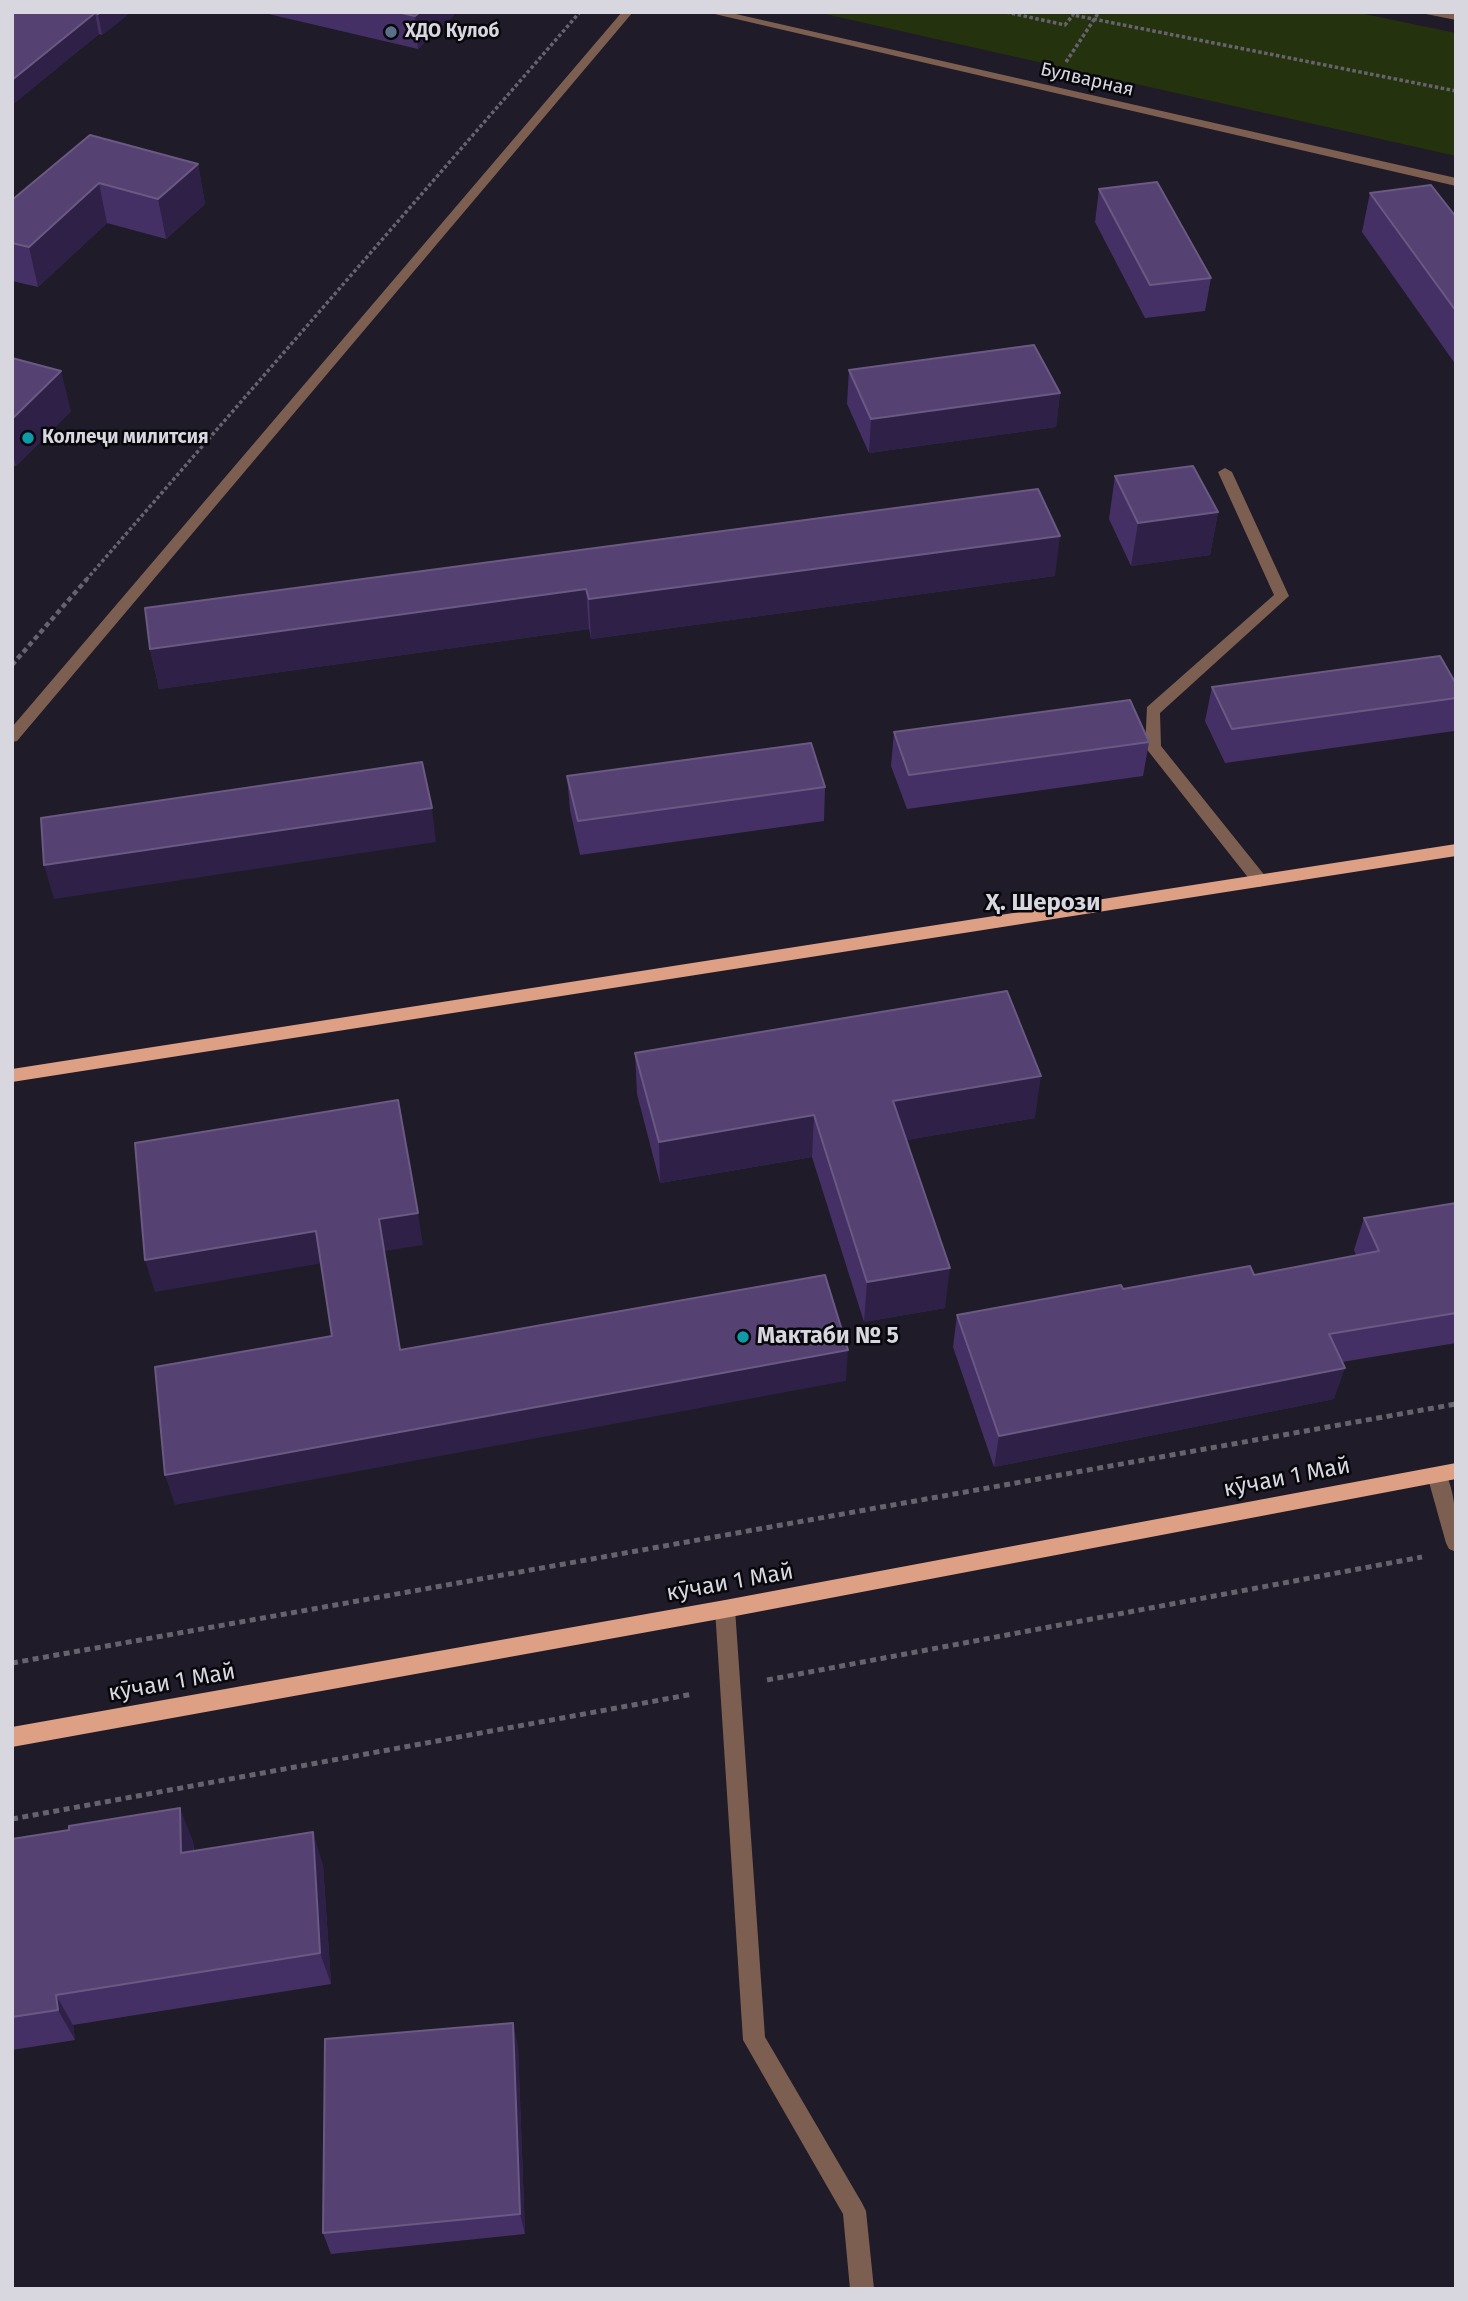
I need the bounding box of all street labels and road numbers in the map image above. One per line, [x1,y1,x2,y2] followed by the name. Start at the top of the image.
[1038,58,1136,102] street label: Булварная
[1221,1452,1353,1504] street label: кӯчаи 1 Май
[664,1558,796,1608] street label: кӯчаи 1 Май
[106,1658,238,1708] street label: кӯчаи 1 Май

